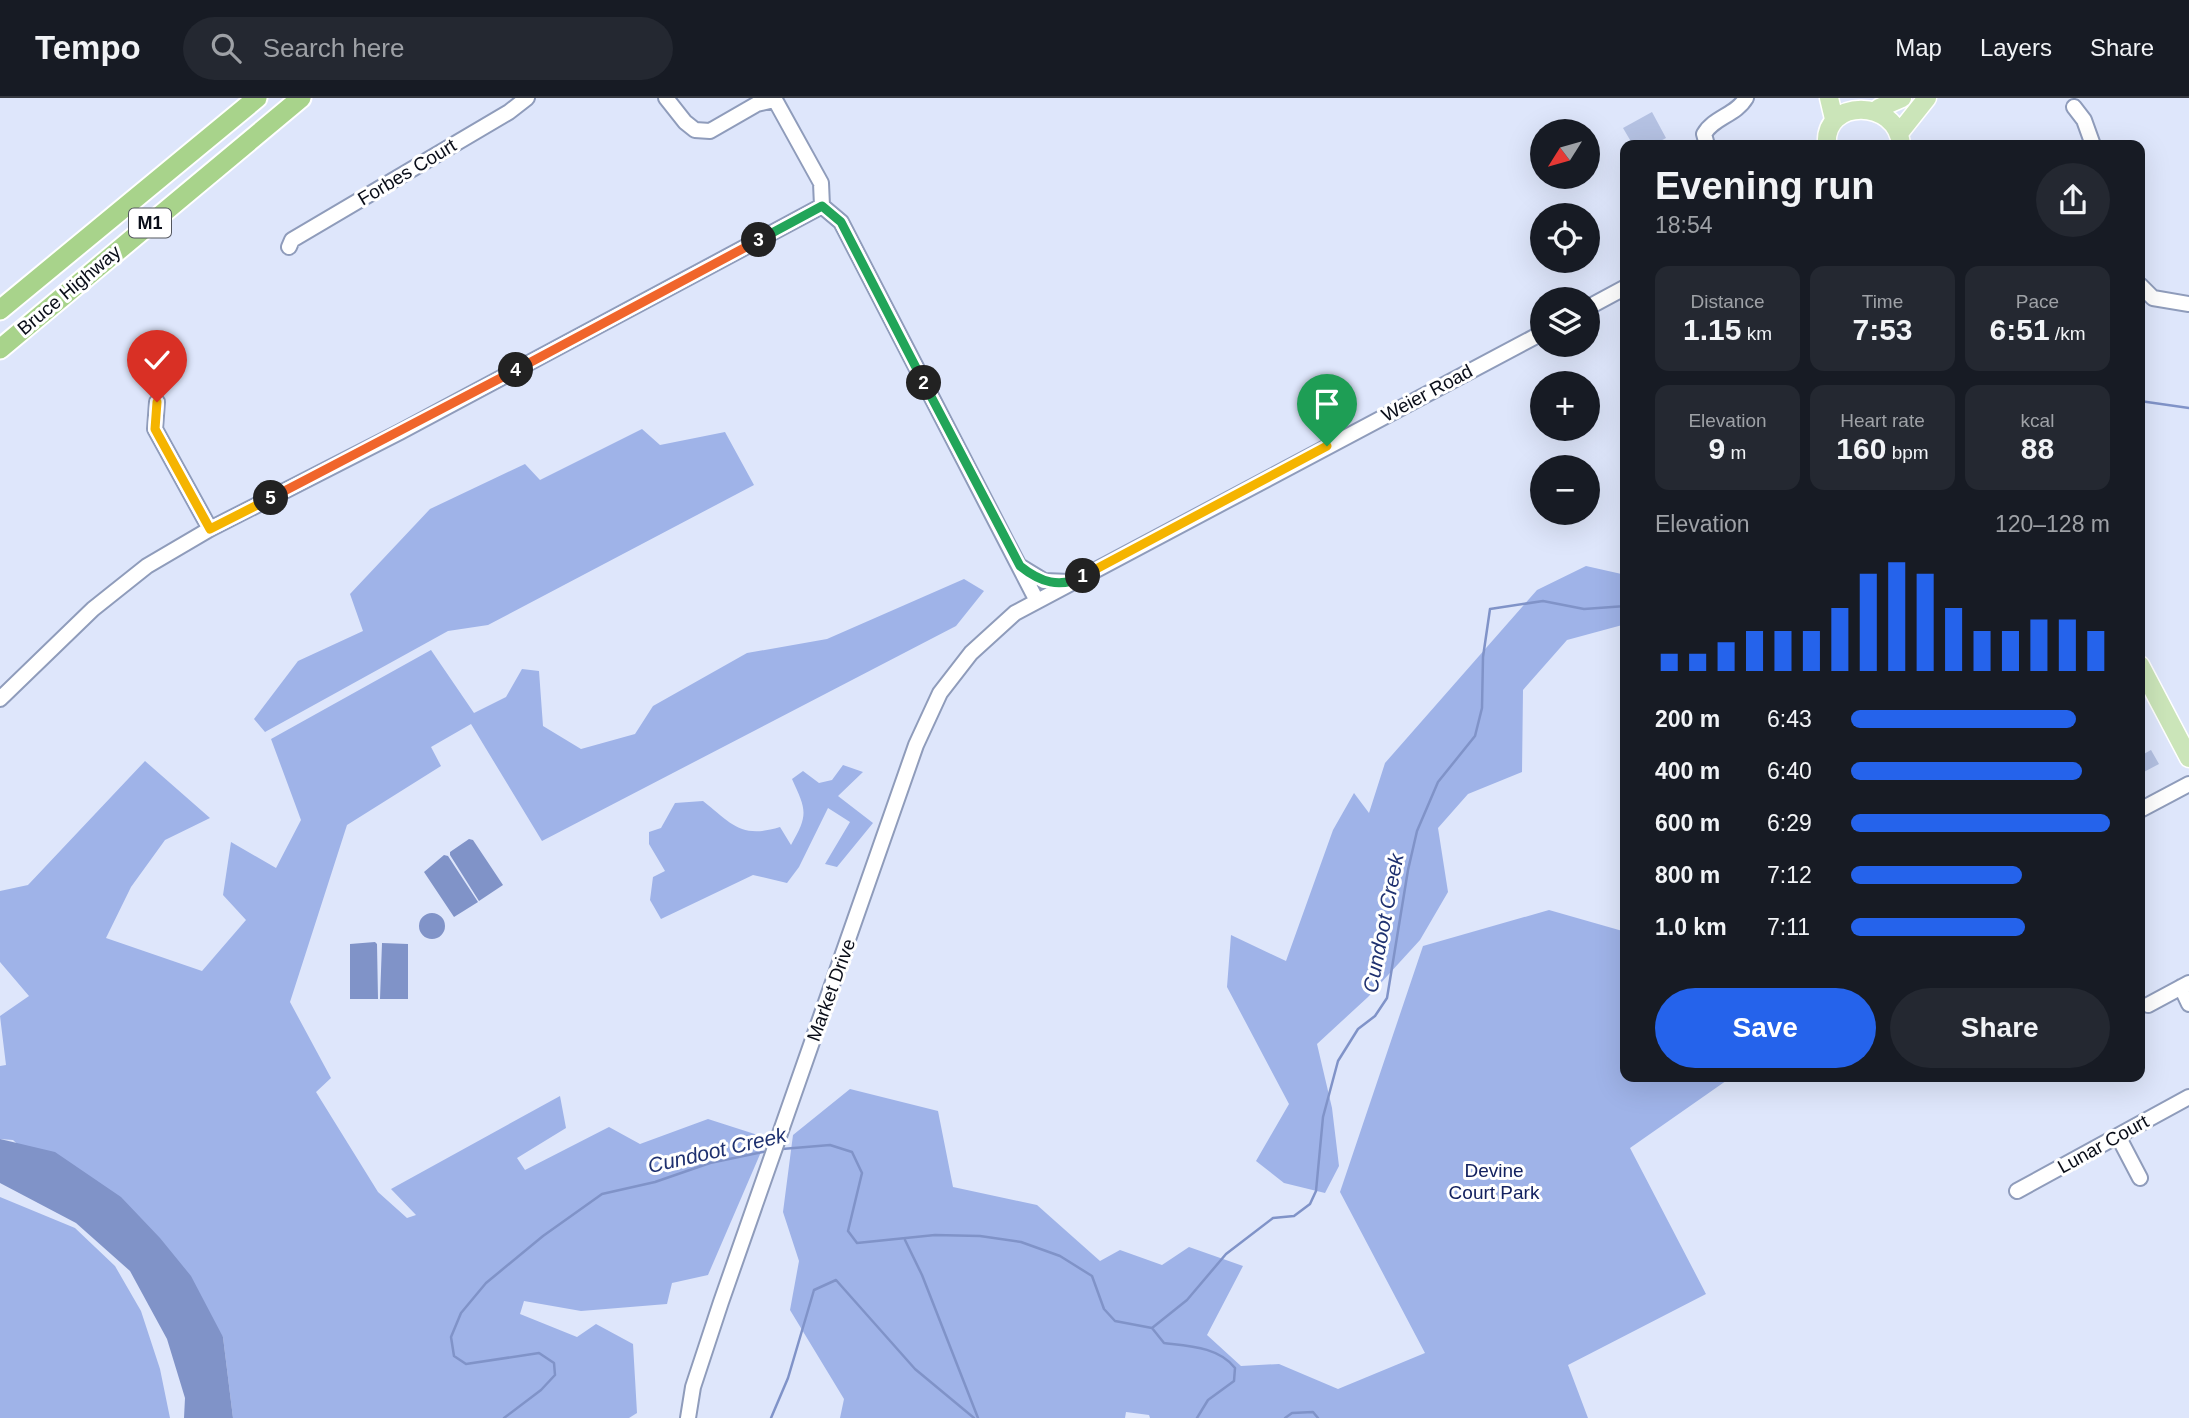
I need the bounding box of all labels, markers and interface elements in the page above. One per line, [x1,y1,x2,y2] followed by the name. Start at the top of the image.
[183,17,673,80] search box
[35,29,141,66] text: Tempo
[207,29,245,67] icon: search
[263,33,404,63] text: Search here
[1895,34,1942,61] text: Map
[1980,34,2052,61] text: Layers
[2090,34,2154,61] text: Share
[1530,119,1600,189] north arrow
[1530,119,1600,525] map controls
[354,134,461,210] street label: Forbes Court
[2036,163,2110,237] button: share
[1655,165,1875,207] text: Evening run
[1530,203,1600,273] button: locate
[129,208,171,238] road number: M1
[1655,212,1713,238] text: 18:54
[742,222,776,258] pin: 3
[753,229,764,250] text: 3
[13,241,125,339] street label: Bruce Highway
[1530,287,1600,357] button: layers
[1691,291,1764,312] text: Distance
[1862,291,1903,312] text: Time
[2016,291,2059,312] text: Pace
[1683,313,1741,346] text: 1.15
[1852,313,1913,346] text: 7:53
[1990,313,2050,346] text: 6:51
[1741,323,1772,344] text: km
[2050,323,2085,344] text: /km
[127,330,187,402] pin
[138,341,176,379] icon: check
[498,352,534,388] pin: 4
[510,359,521,380] text: 4
[1378,360,1476,426] street label: Weier Road
[906,366,942,400] pin: 2
[1530,371,1600,441] button: +
[918,372,929,393] text: 2
[1297,374,1357,446] pin
[1308,385,1346,423] icon: arrive
[1688,410,1767,431] text: Elevation
[1840,410,1925,431] text: Heart rate
[2021,410,2054,431] text: kcal
[1709,432,1725,465] text: 9
[1836,432,1886,465] text: 160
[2021,432,2054,465] text: 88
[1725,442,1746,463] text: m
[1886,442,1929,463] text: bpm
[1530,455,1600,525] button: −
[254,480,288,516] pin: 5
[265,487,276,508] text: 5
[1655,511,1750,537] text: Elevation
[1995,511,2110,537] text: 120–128 m
[1066,559,1100,594] pin: 1
[1077,565,1088,586] text: 1
[1655,706,1720,732] text: 200 m
[1767,706,1812,732] text: 6:43
[1655,758,1720,784] text: 400 m
[1767,758,1812,784] text: 6:40
[1655,810,1720,836] text: 600 m
[1767,810,1812,836] text: 6:29
[1358,850,1408,995] water label: Cundoot Creek
[1655,862,1720,888] text: 800 m
[1767,862,1812,888] text: 7:12
[1655,914,1727,940] text: 1.0 km
[1767,914,1810,940] text: 7:11
[803,936,859,1044] street label: Market Drive
[1655,988,1876,1068] button: Save
[1890,988,2110,1068] button: Share
[2054,1110,2153,1178] street label: Lunar Court
[646,1123,790,1177] water label: Cundoot Creek
[1449,1160,1540,1203] park label: Devine Court Park

